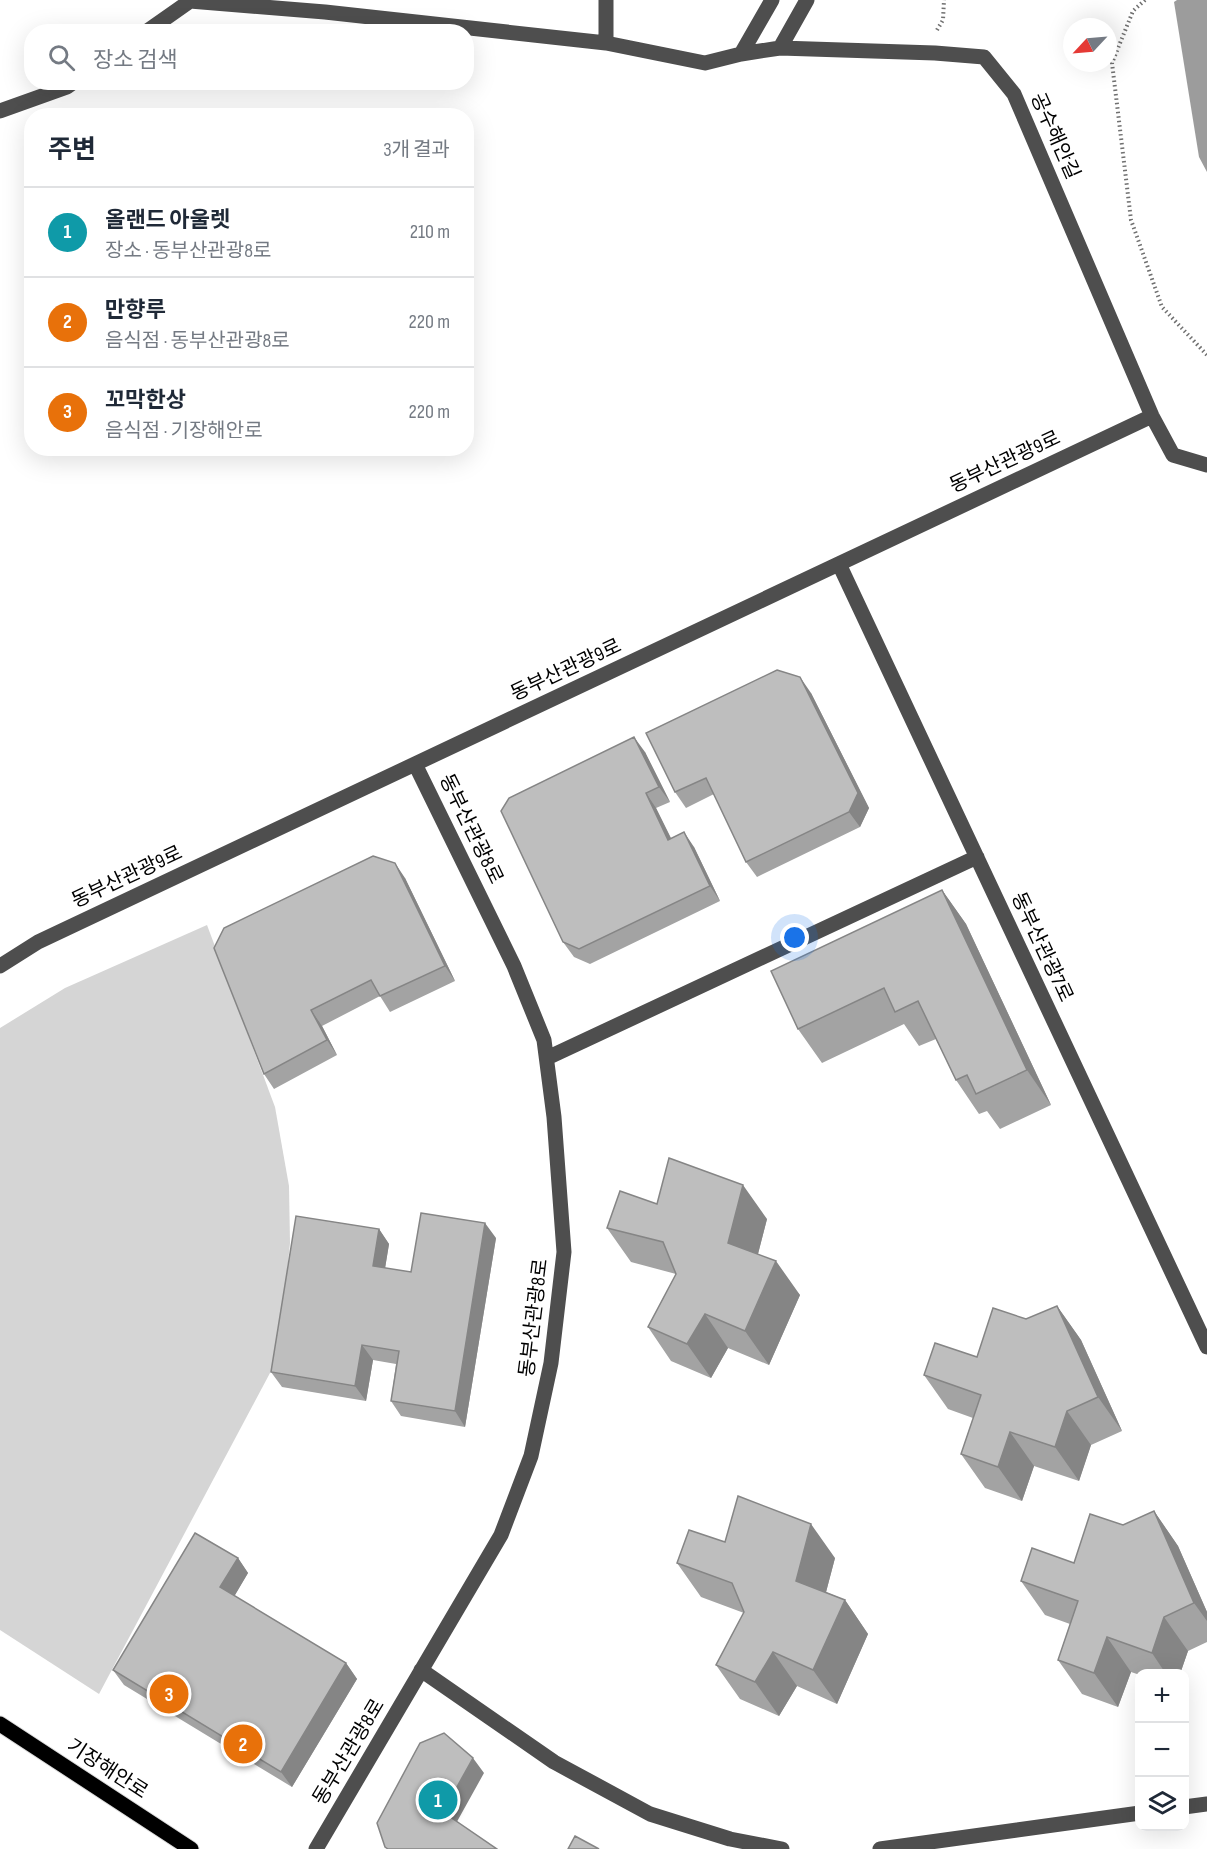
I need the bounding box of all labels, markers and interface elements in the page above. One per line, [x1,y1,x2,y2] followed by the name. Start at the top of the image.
[1063,18,1117,72] north arrow
[24,24,474,90] search box
[45,41,78,74] icon: search
[93,47,177,74] text: 장소 검색
[1025,89,1085,183] street label: 공수해안길
[48,135,96,166] text: 주변
[383,138,450,162] text: 3개 결과
[105,207,230,234] text: 올랜드 아울렛
[64,220,71,244] text: 1
[410,220,450,244] text: 210 m
[105,239,271,263] text: 장소 · 동부산관광8로
[105,297,166,324] text: 만향루
[63,310,72,334] text: 2
[409,310,450,334] text: 220 m
[105,329,290,353] text: 음식점 · 동부산관광8로
[105,387,186,414] text: 꼬막한상
[63,400,72,424] text: 3
[409,400,450,424] text: 220 m
[105,419,263,443] text: 음식점 · 기장해안로
[946,426,1064,498] street label: 동부산관광9로
[507,634,625,706] street label: 동부산관광9로
[434,770,508,888] street label: 동부산관광8로
[68,841,186,913] street label: 동부산관광9로
[1006,888,1078,1006] street label: 동부산관광7로
[780,923,809,952] your location
[515,1257,553,1379] street label: 동부산관광8로
[1135,1669,1189,1831] map controls
[1135,1669,1189,1723] button: +
[150,1672,188,1716] pin: 3
[308,1695,390,1809] street label: 동부산관광8로
[224,1722,262,1766] pin: 2
[1135,1723,1189,1777] button: −
[62,1734,152,1804] street label: 기장해안로
[1135,1777,1189,1831] button: layers
[418,1778,458,1822] pin: 1

